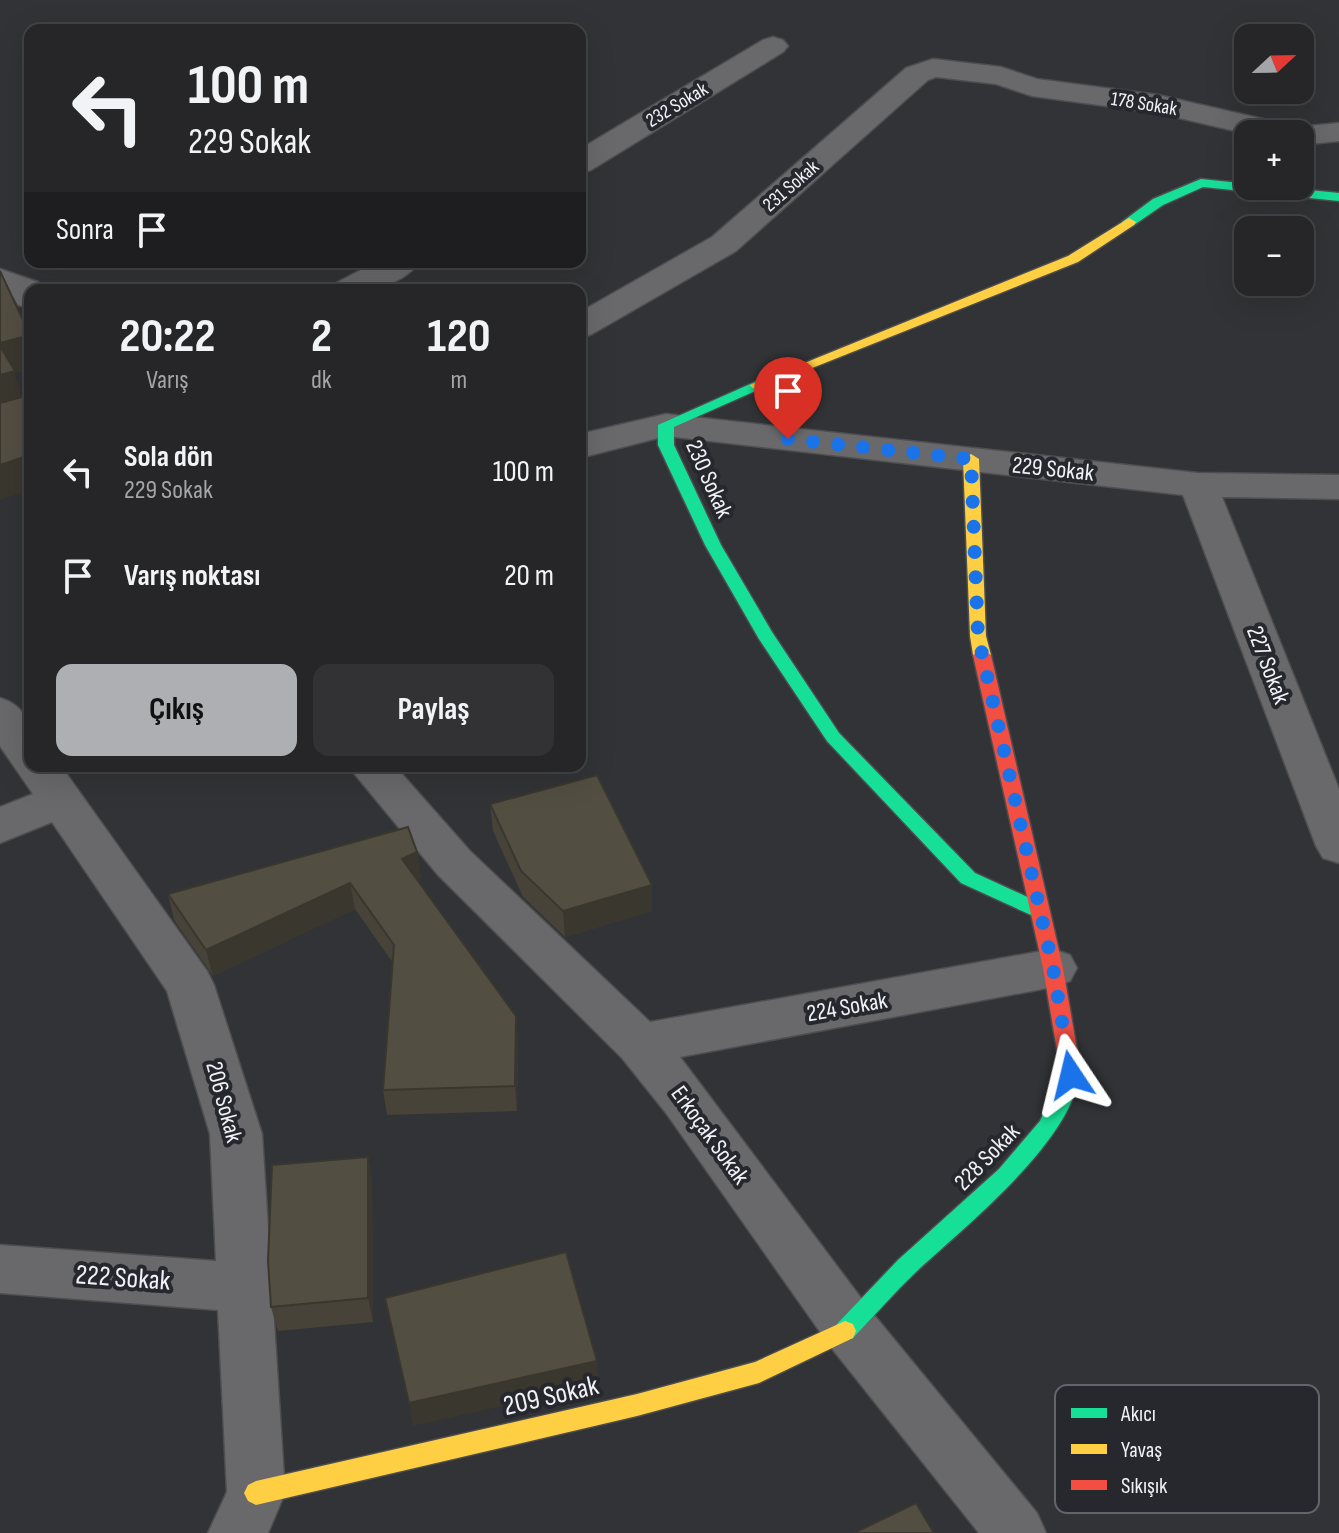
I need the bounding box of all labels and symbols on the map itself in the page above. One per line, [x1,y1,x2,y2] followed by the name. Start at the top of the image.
[1234,24,1314,104] north arrow
[642,77,713,133] street label: 232 Sokak
[1109,87,1179,121] street label: 178 Sokak
[758,155,824,217] street label: 231 Sokak
[754,357,822,439] pin
[679,435,739,523] street label: 230 Sokak
[1011,450,1095,488] street label: 229 Sokak
[1240,622,1296,708] street label: 227 Sokak
[804,986,890,1028] street label: 224 Sokak
[1029,1033,1113,1117] position arrow
[199,1058,249,1146] street label: 206 Sokak
[665,1080,755,1190] street label: Erkoçak Sokak
[948,1117,1026,1197] street label: 228 Sokak
[75,1258,172,1298] street label: 222 Sokak
[500,1369,602,1423] street label: 209 Sokak
[1055,1385,1319,1513] legend
[1120,1401,1156,1428] text: Akıcı
[1121,1437,1162,1464] text: Yavaş
[1121,1473,1168,1500] text: Sıkışık

